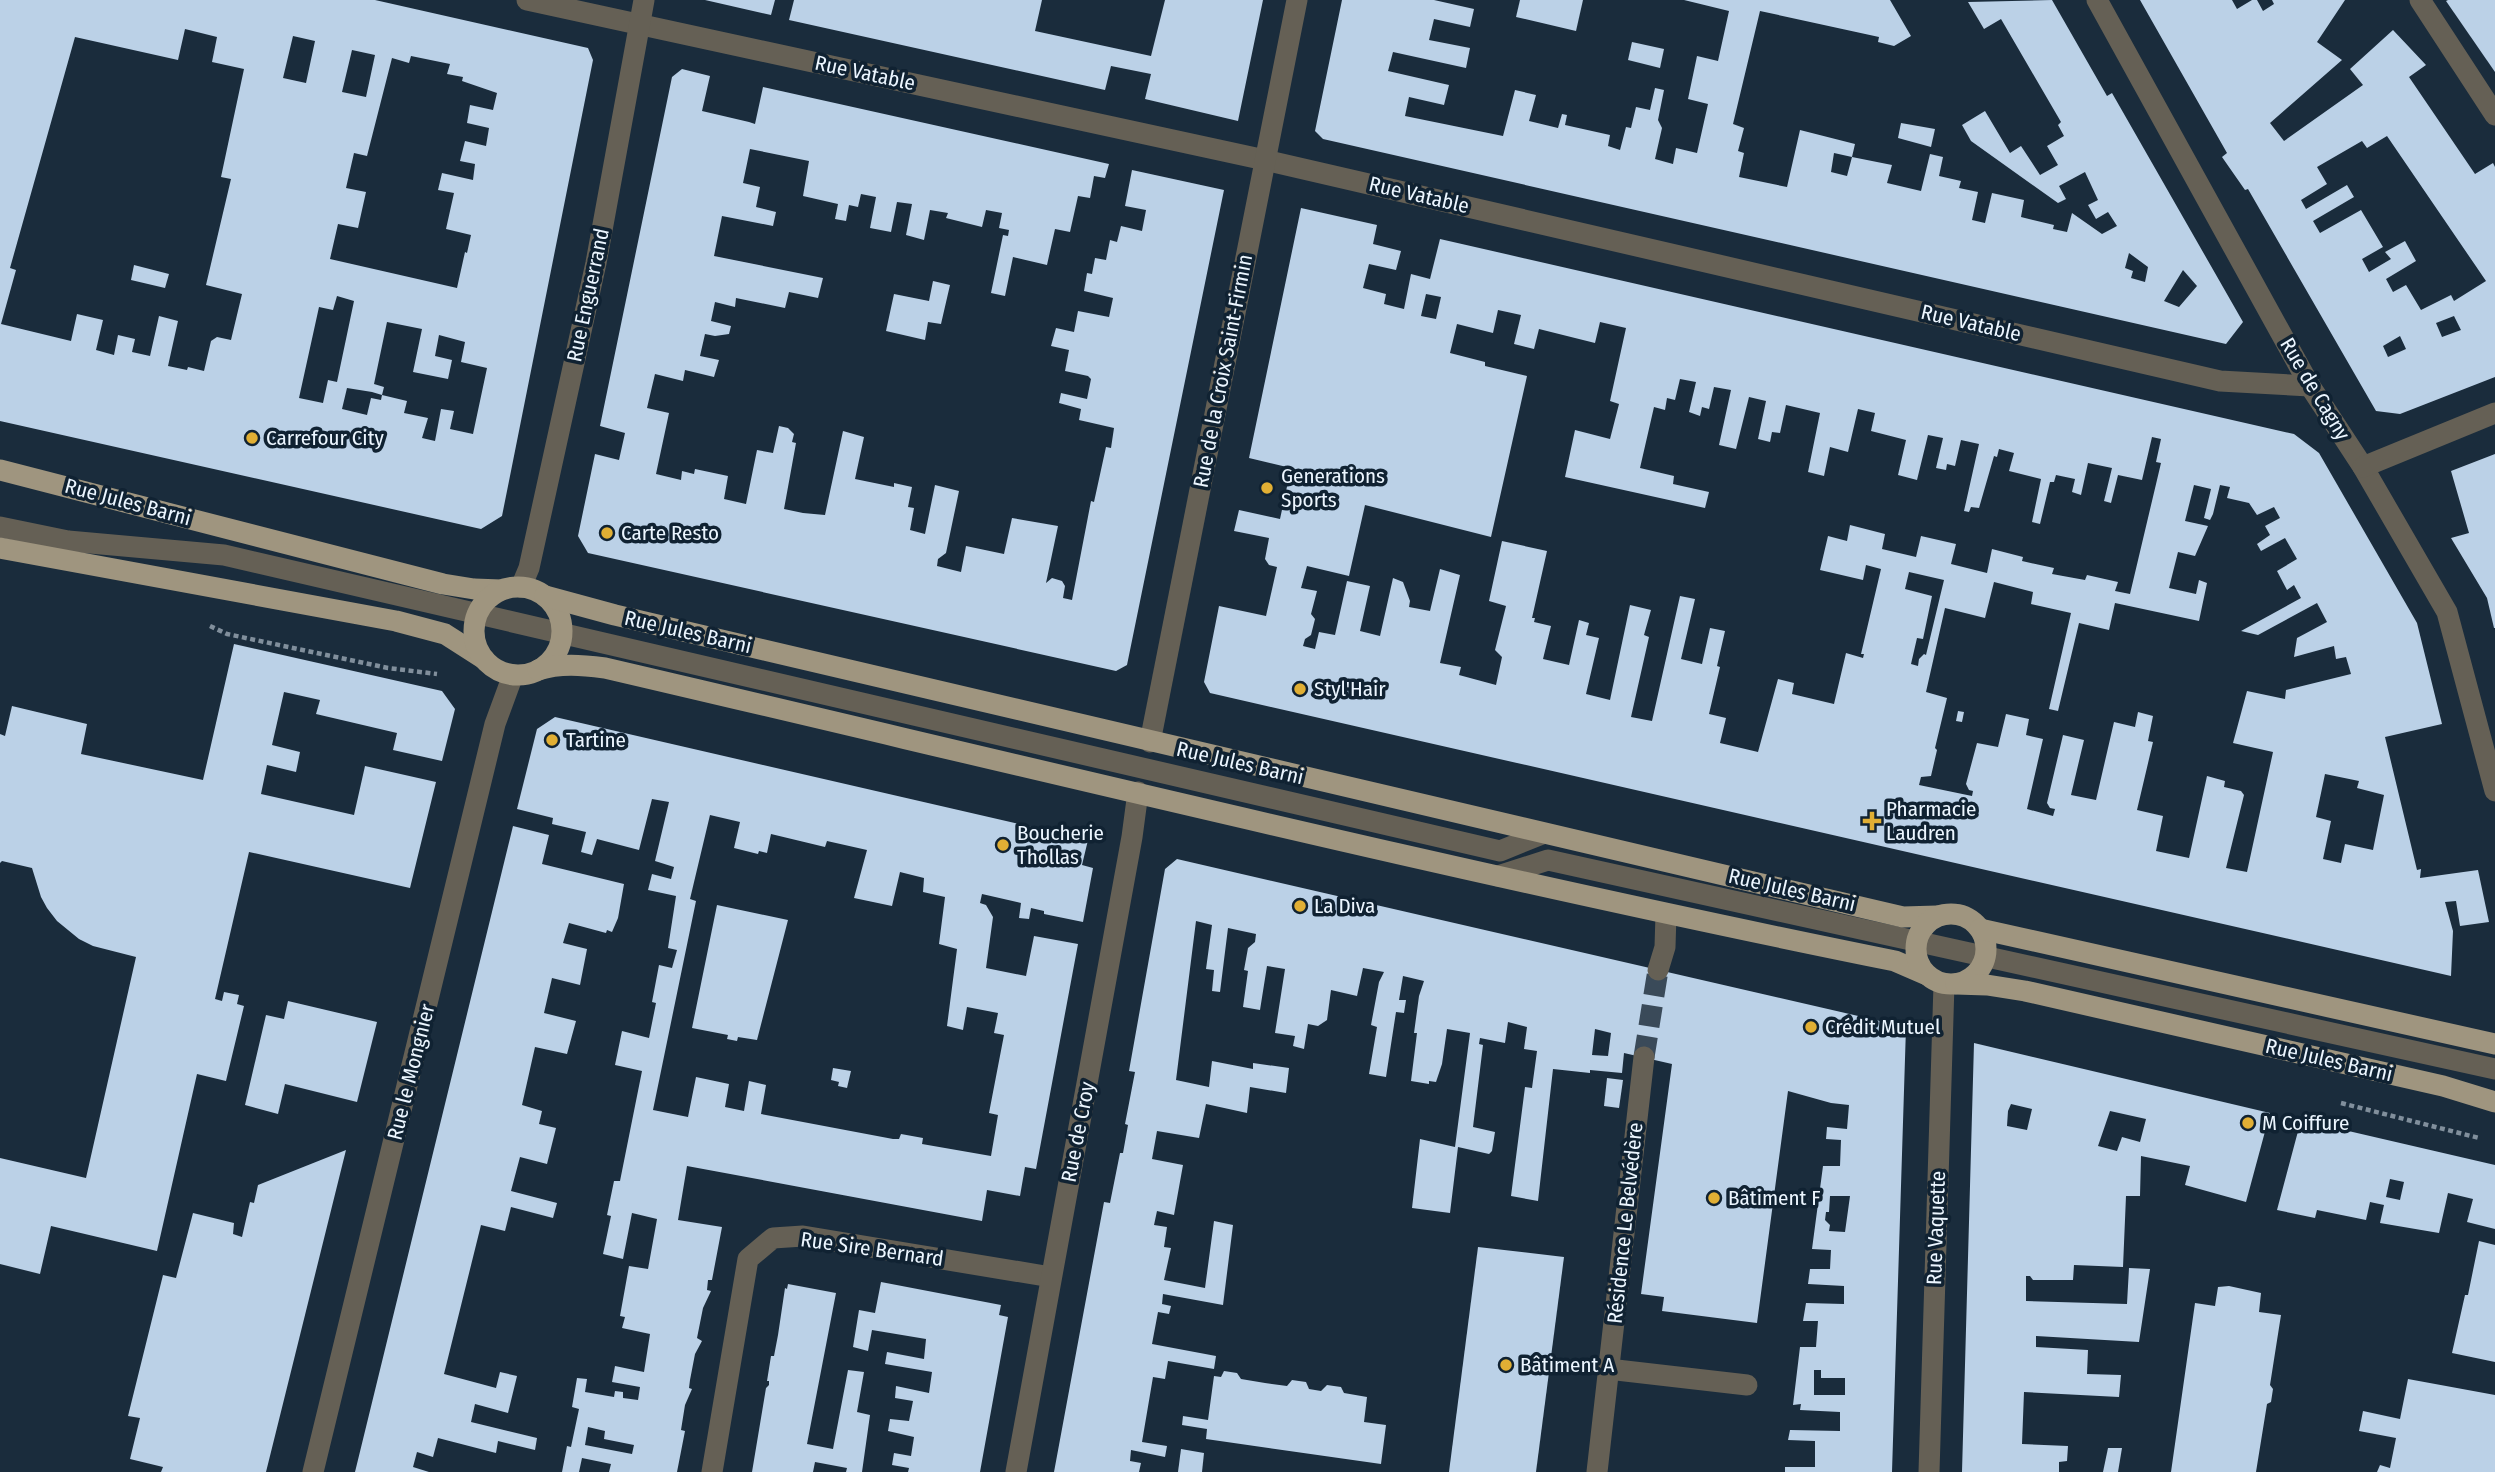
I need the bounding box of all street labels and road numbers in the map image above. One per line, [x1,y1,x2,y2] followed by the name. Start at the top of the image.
[812,50,918,96] street label: Rue Vatable
[1366,171,1472,219] street label: Rue Vatable
[561,226,615,364] street label: Rue Enguerrand
[1188,252,1258,490] street label: Rue de la Croix Saint-Firmin
[1918,299,2024,347] street label: Rue Vatable
[2274,333,2356,446] street label: Rue de Cagny
[62,473,194,531] street label: Rue Jules Barni
[622,605,754,659] street label: Rue Jules Barni
[1174,736,1306,790] street label: Rue Jules Barni
[1726,863,1858,917] street label: Rue Jules Barni
[382,1001,441,1143] street label: Rue le Mongnier
[2263,1033,2395,1087] street label: Rue Jules Barni
[1056,1079,1101,1184] street label: Rue de Croy
[1602,1121,1648,1325] street label: Résidence Le Belvédère
[1921,1170,1951,1286] street label: Rue Vaquette
[799,1226,945,1272] street label: Rue Sire Bernard

